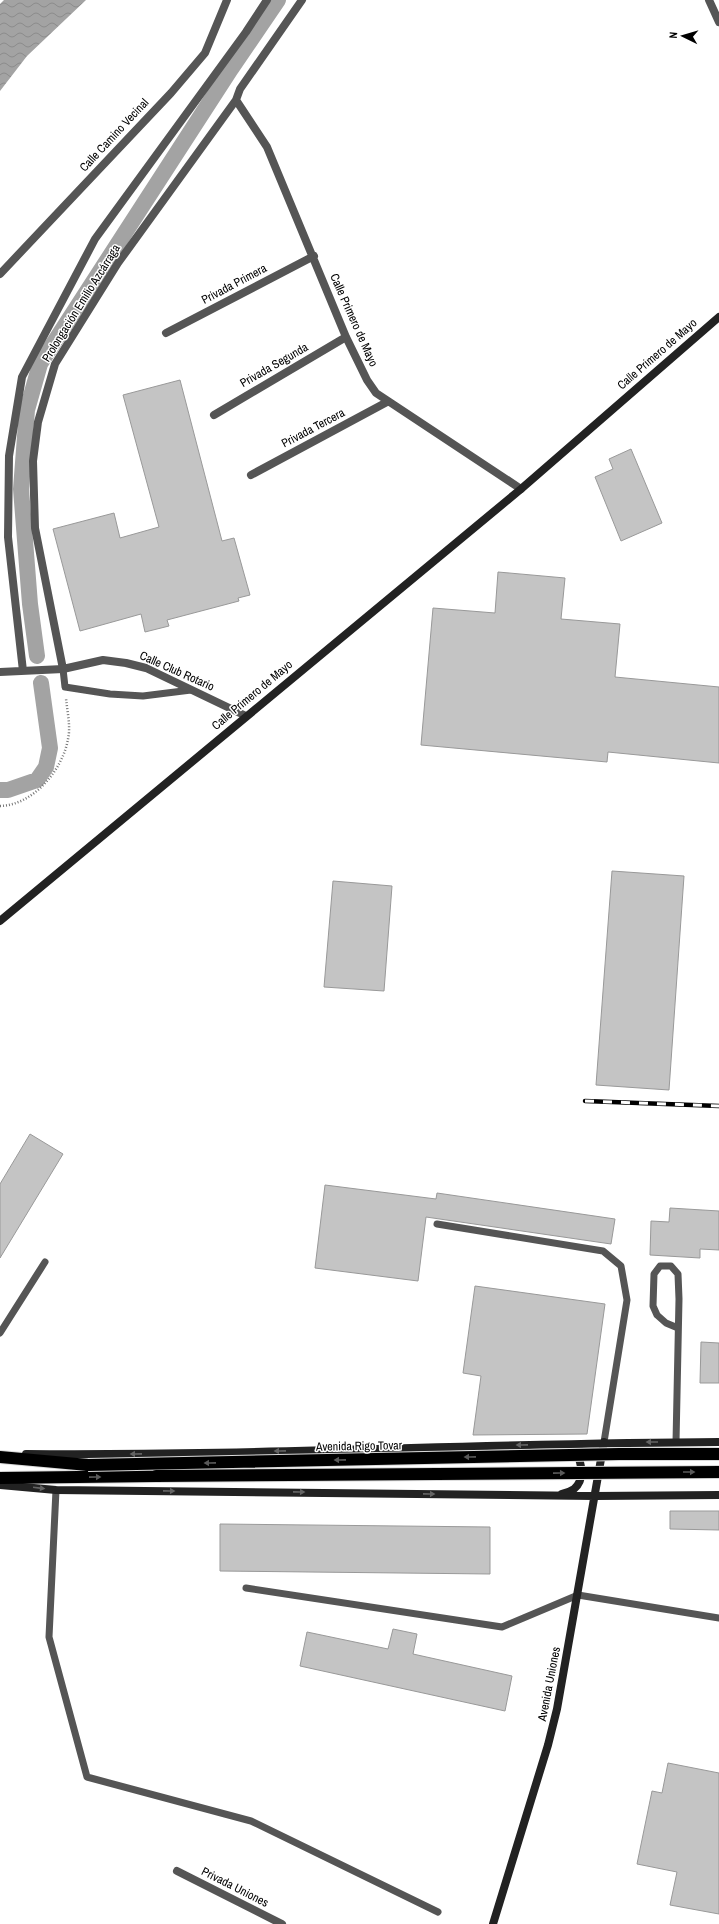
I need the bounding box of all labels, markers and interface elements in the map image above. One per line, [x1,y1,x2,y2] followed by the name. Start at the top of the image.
[663,16,703,56] north arrow
[666,31,680,39] text: N
[76,95,152,175] street label: Calle Camino Vecinal
[38,241,124,365] street label: Prolongación Emilio Azcárraga
[199,260,270,308] street label: Privada Primera
[326,271,382,369] street label: Calle Primero de Mayo
[614,315,700,393] street label: Calle Primero de Mayo
[237,339,311,391] street label: Privada Segunda
[279,404,348,451] street label: Privada Tercera
[137,647,217,695] street label: Calle Club Rotario
[208,657,296,733] street label: Calle Primero de Mayo
[315,1437,403,1455] street label: Avenida Rigo Tovar
[645,1439,658,1445] one-way arrow
[515,1442,528,1448] one-way arrow
[273,1448,286,1454] one-way arrow
[129,1451,142,1457] one-way arrow
[464,1454,476,1461] one-way arrow
[333,1457,346,1463] one-way arrow
[203,1460,216,1466] one-way arrow
[683,1469,696,1475] one-way arrow
[553,1470,566,1476] one-way arrow
[89,1474,102,1480] one-way arrow
[33,1485,45,1491] one-way arrow
[163,1488,176,1494] one-way arrow
[293,1489,305,1496] one-way arrow
[423,1491,436,1497] one-way arrow
[534,1645,564,1723] street label: Avenida Uniones
[199,1863,271,1911] street label: Privada Uniones

